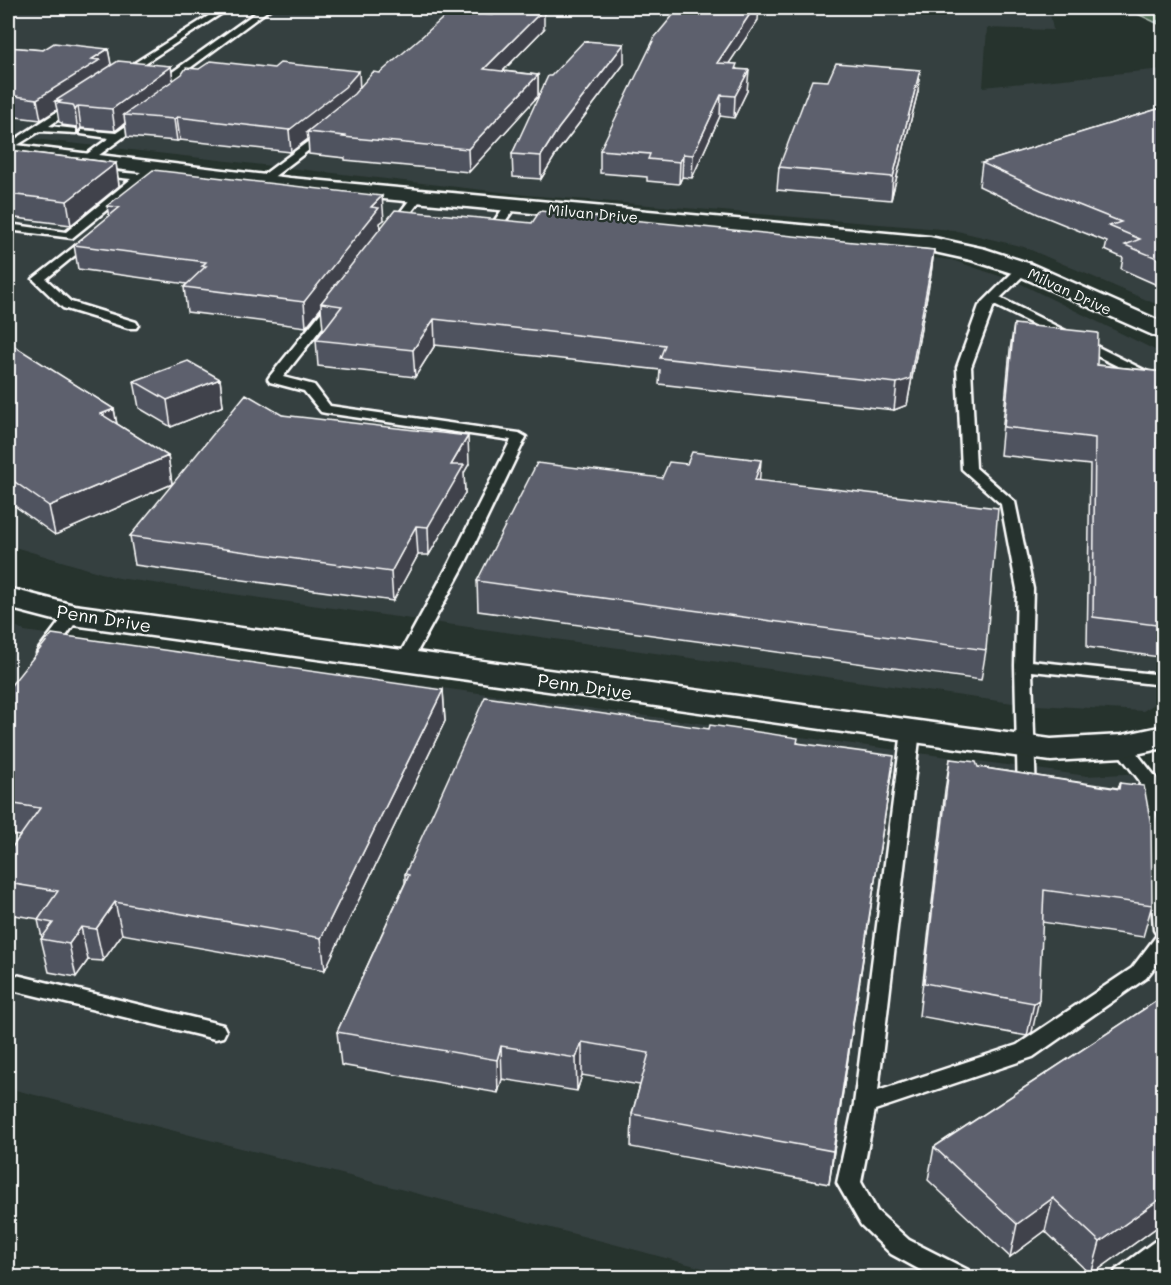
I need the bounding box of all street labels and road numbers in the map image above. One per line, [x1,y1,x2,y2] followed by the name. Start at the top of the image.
[547,199,639,227] street label: Milvan Drive
[1025,263,1115,319] street label: Milvan Drive
[55,599,153,637] street label: Penn Drive
[536,667,634,705] street label: Penn Drive

